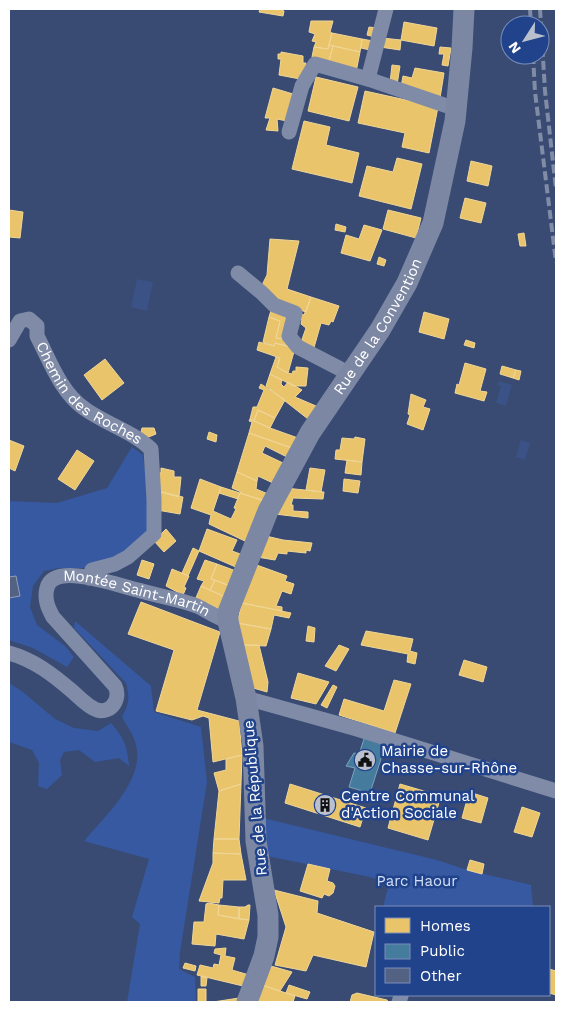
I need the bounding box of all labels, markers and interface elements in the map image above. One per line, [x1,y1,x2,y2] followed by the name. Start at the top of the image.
[500,15,550,65] north arrow
[505,39,524,57] text: N
[330,255,426,398] street label: Rue de la Convention
[32,339,146,448] street label: Chemin des Roches
[63,567,214,620] street label: Montée Saint-Martin
[239,719,271,877] street label: Rue de la République
[381,742,517,777] place label: Mairie de Chasse-sur-Rhône
[353,748,377,772] public building icon: Mairie de Chasse-sur-Rhône
[341,787,475,822] place label: Centre Communal d'Action Sociale
[313,793,337,817] building icon: Centre Communal d'Action Sociale
[377,872,457,890] park label: Parc Haour
[375,906,550,996] legend
[420,917,471,935] text: Homes
[420,942,465,960] text: Public
[420,967,462,985] text: Other

